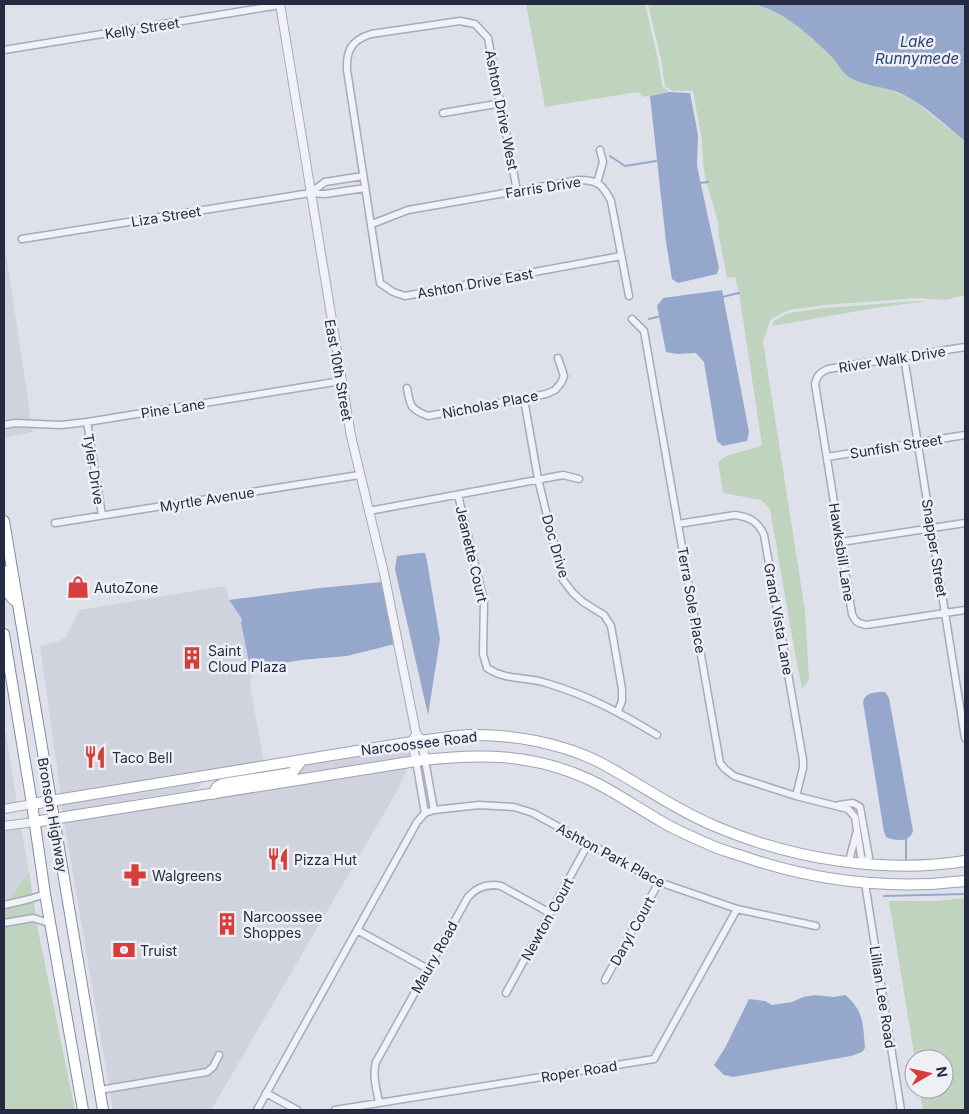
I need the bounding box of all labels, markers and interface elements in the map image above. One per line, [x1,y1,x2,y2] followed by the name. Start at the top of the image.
[104,14,181,42] street label: Kelly Street
[875,32,959,68] water label: Lake Runnymede
[482,48,522,172] street label: Ashton Drive West
[504,173,582,201] street label: Farris Drive
[130,202,202,230] street label: Liza Street
[416,264,535,302] street label: Ashton Drive East
[322,318,356,423] street label: East 10th Street
[837,342,947,376] street label: River Walk Drive
[441,386,539,422] street label: Nicholas Place
[140,395,206,421] street label: Pine Lane
[849,430,944,462] street label: Sunfish Street
[80,432,108,506] street label: Tyler Drive
[159,483,255,515] street label: Myrtle Avenue
[919,498,951,599] street label: Snapper Street
[826,501,858,603] street label: Hawksbill Lane
[453,504,491,604] street label: Jeanette Court
[539,512,573,580] street label: Doc Drive
[674,545,710,655] street label: Terra Sole Place
[761,562,797,676] street label: Grand Vista Lane
[65,574,91,600] shop icon: AutoZone
[94,579,158,596] place label: AutoZone
[208,642,287,675] place label: Saint Cloud Plaza
[179,645,205,671] building icon: Saint Cloud Plaza
[360,727,478,759] street label: Narcoossee Road
[82,744,108,770] restaurant icon: Taco Bell
[112,749,172,766] place label: Taco Bell
[35,756,72,874] street label: Bronson Highway
[554,819,668,891] street label: Ashton Park Place
[265,846,291,872] restaurant icon: Pizza Hut
[294,851,357,868] place label: Pizza Hut
[122,862,148,888] pharmacy icon: Walgreens
[152,867,222,884] place label: Walgreens
[517,874,577,963] street label: Newton Court
[606,893,658,968] street label: Daryl Court
[243,908,322,941] place label: Narcoossee Shoppes
[214,911,240,937] building icon: Narcoossee Shoppes
[407,918,461,996] street label: Maury Road
[111,937,137,963] bank icon: Truist
[140,942,178,959] place label: Truist
[867,945,899,1049] street label: Lillian Lee Road
[904,1049,954,1099] north arrow
[540,1057,618,1085] street label: Roper Road
[933,1065,952,1078] text: N

